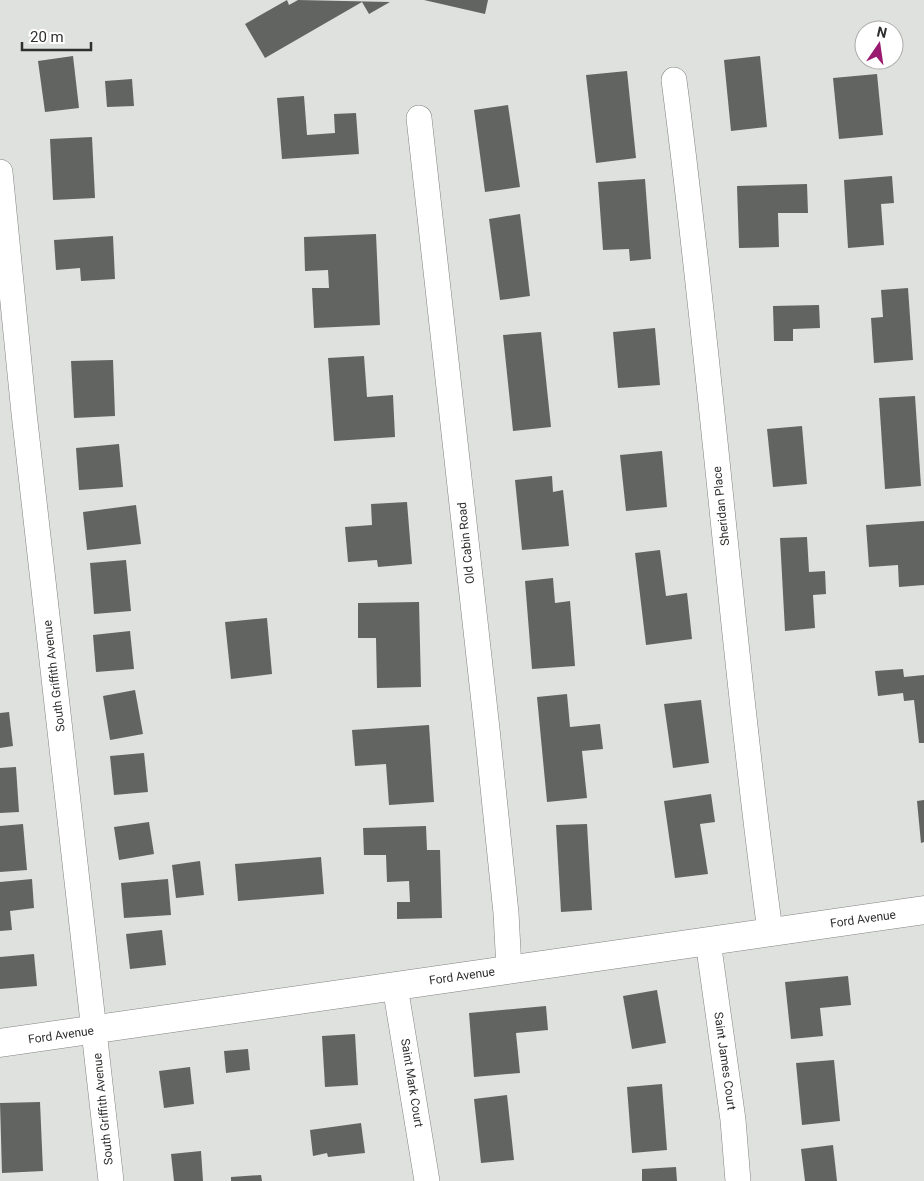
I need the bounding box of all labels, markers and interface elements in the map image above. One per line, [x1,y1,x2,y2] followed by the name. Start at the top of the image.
[22,20,91,52] scale bar
[854,20,904,70] north arrow
[875,23,889,41] text: N
[30,28,64,46] text: 20 m
[710,466,732,546] street label: Sheridan Place
[455,501,477,585] street label: Old Cabin Road
[40,619,68,733] street label: South Griffith Avenue
[829,907,897,931] street label: Ford Avenue
[428,964,496,988] street label: Ford Avenue
[711,1011,739,1111] street label: Saint James Court
[27,1023,95,1047] street label: Ford Avenue
[398,1038,426,1129] street label: Saint Mark Court
[90,1052,116,1166] street label: South Griffith Avenue

